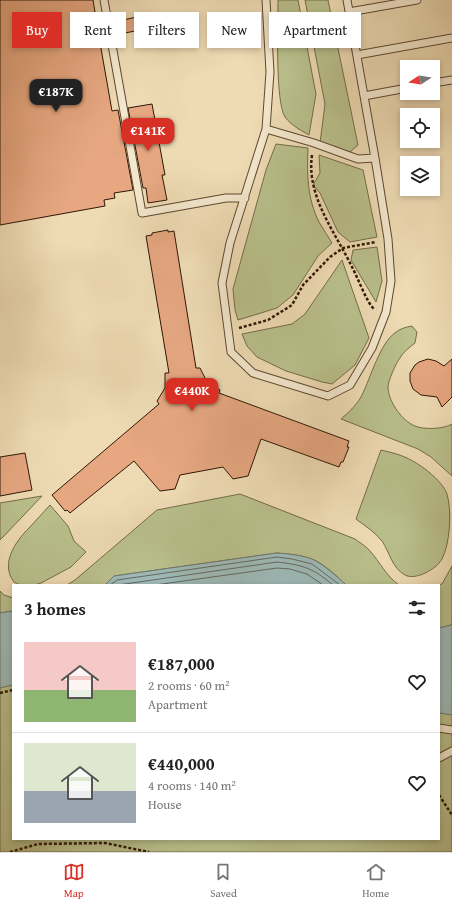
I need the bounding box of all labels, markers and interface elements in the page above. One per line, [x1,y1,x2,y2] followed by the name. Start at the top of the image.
[12,12,62,48] chip: Buy
[70,12,126,48] chip: Rent
[134,12,199,48] chip: Filters
[207,12,261,48] chip: New
[269,12,361,48] chip: Apartment
[400,60,440,100] north arrow
[400,60,440,196] map controls
[28,79,84,113] pin: €187K
[38,82,74,101] text: €187K
[400,108,440,148] button: locate
[120,118,176,152] pin: €141K
[130,121,166,140] text: €141K
[400,156,440,196] button: layers
[164,378,220,412] pin: €440K
[174,381,210,400] text: €440K
[24,596,86,621] text: 3 homes
[406,597,428,619] icon: filters
[148,651,214,676] text: €187,000
[56,658,104,706] icon: home
[406,671,428,693] icon: heart
[148,676,230,695] text: 2 rooms · 60 m²
[148,695,208,714] text: Apartment
[148,751,214,776] text: €440,000
[56,759,104,807] icon: home
[406,772,428,794] icon: heart
[148,776,236,795] text: 4 rooms · 140 m²
[148,795,182,814] text: House
[63,861,85,901] tab: Map
[210,861,237,901] tab: Saved
[362,861,389,901] tab: Home

